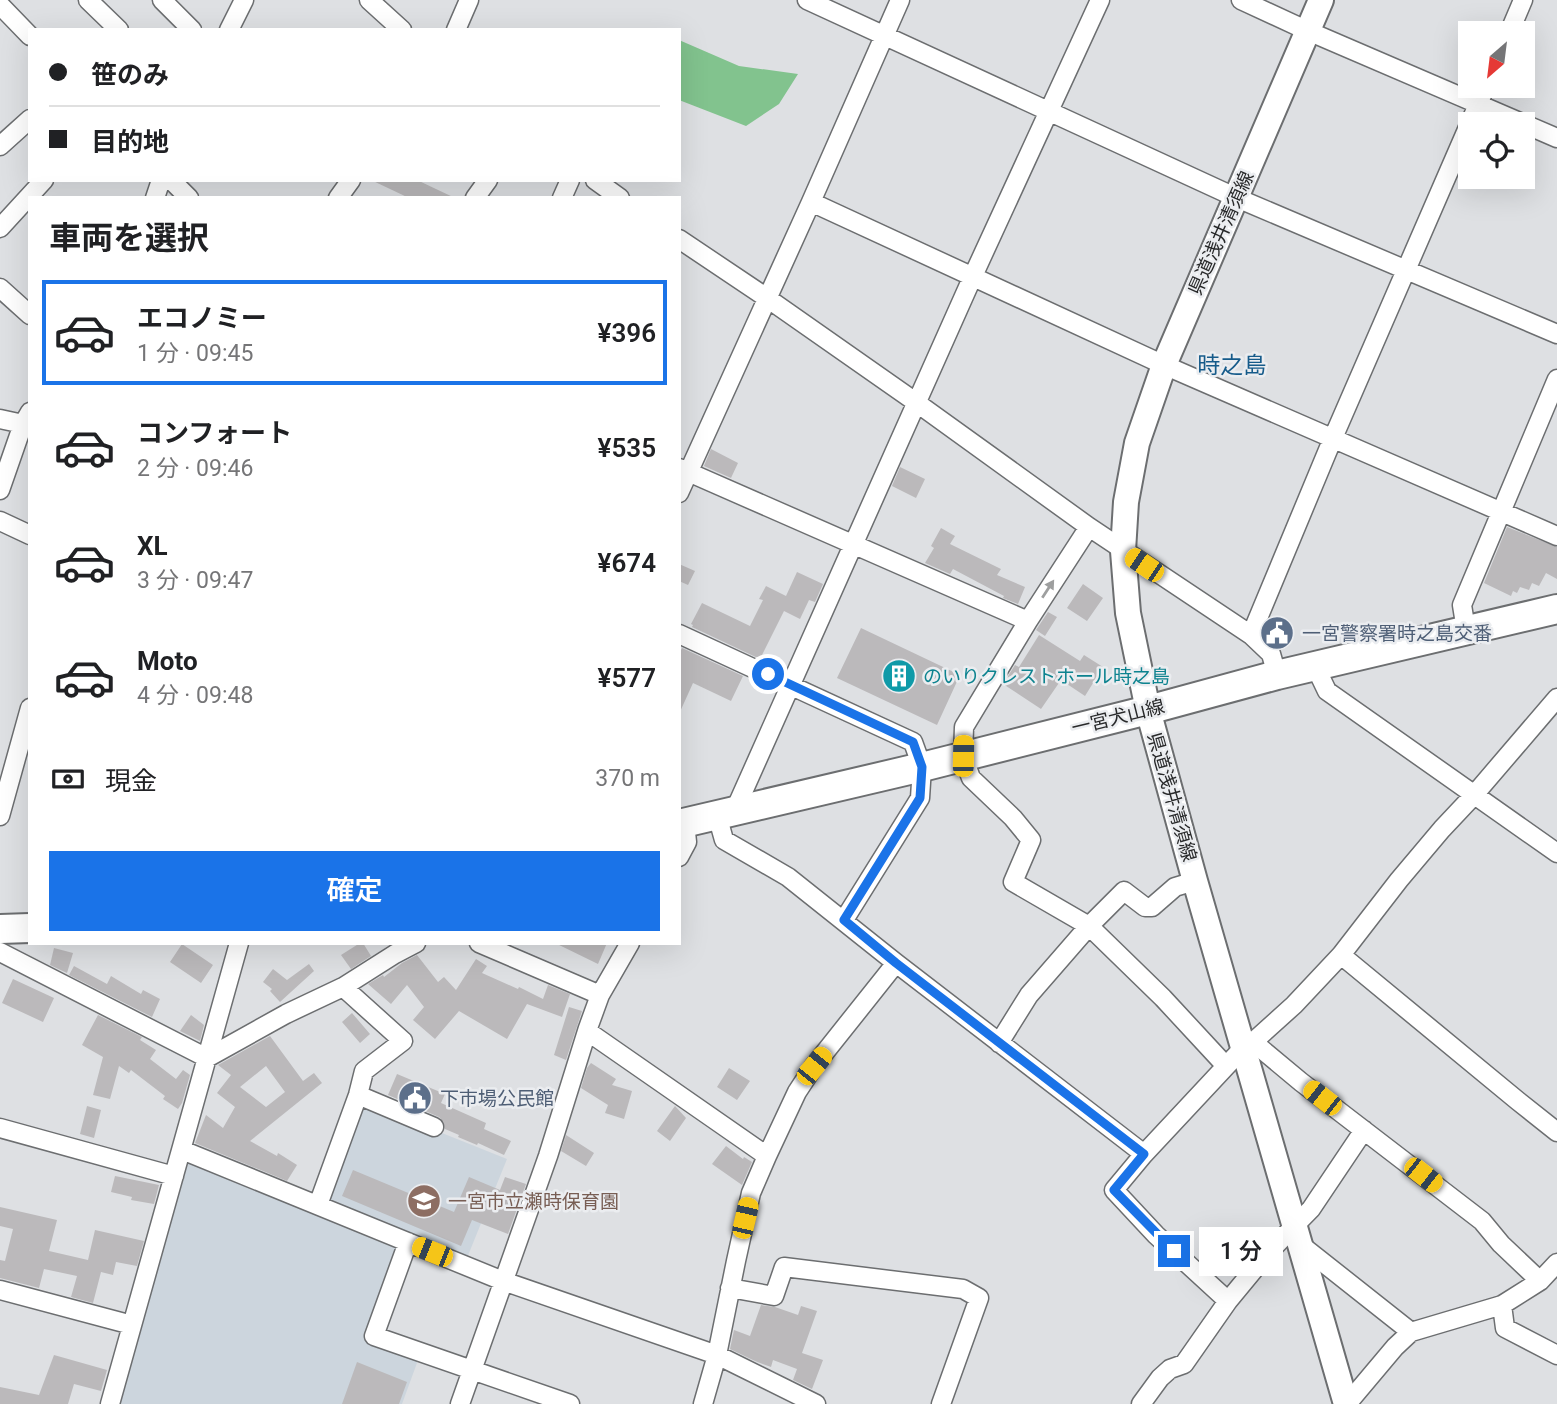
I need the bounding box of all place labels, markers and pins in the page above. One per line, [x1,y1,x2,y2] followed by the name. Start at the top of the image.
[1258,614,1296,652] public building icon: 一宮警察署時之島交番
[1302,622,1492,645] place label: 一宮警察署時之島交番
[880,657,918,695] building icon: のいりクレストホール時之島
[923,665,1170,688] place label: のいりクレストホール時之島
[396,1079,434,1117] public building icon: 下市場公民館
[440,1087,554,1110] place label: 下市場公民館
[405,1182,443,1220] school or university icon: 一宮市立瀬時保育園
[448,1190,619,1213] place label: 一宮市立瀬時保育園

